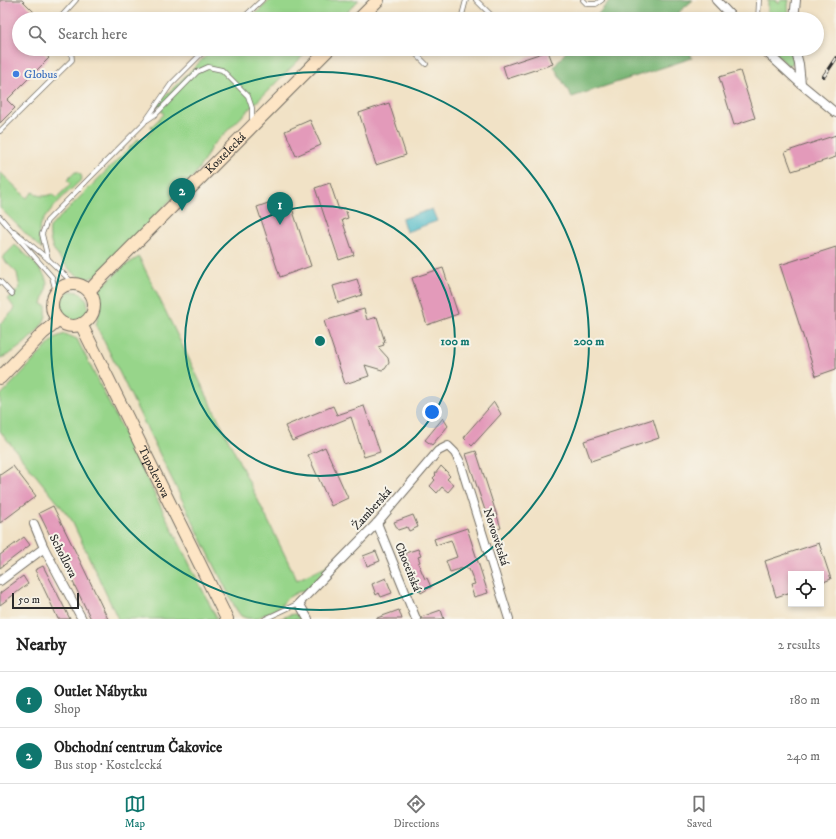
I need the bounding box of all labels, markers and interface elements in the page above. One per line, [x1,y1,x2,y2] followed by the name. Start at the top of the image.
[12,12,824,56] search box
[26,23,48,45] icon: search
[58,25,127,44] text: Search here
[24,67,57,82] place label: Globus
[11,69,21,79] marker: Globus
[202,129,250,177] street label: Kostelecká
[169,178,195,211] pin: 2
[267,192,293,225] pin: 1
[313,334,327,348] centre of rings
[441,334,469,349] text: 100 m
[574,334,604,349] text: 200 m
[422,402,442,422] your location
[135,444,174,501] street label: Tupolevova
[349,484,396,533] street label: Žamberská
[480,506,513,569] street label: Novosvětská
[46,532,81,581] street label: Schollova
[391,540,425,595] street label: Choceňská
[788,571,824,607] map controls
[788,571,824,607] button: locate
[12,591,79,610] scale bar
[18,593,40,607] text: 50 m
[16,634,66,656] text: Nearby
[778,637,820,653] text: 2 results
[54,682,147,701] text: Outlet Nábytku
[27,692,31,708] text: 1
[789,692,820,708] text: 180 m
[54,701,80,717] text: Shop
[54,738,222,757] text: Obchodní centrum Čakovice
[26,748,32,764] text: 2
[787,748,820,764] text: 240 m
[54,757,162,773] text: Bus stop · Kostelecká
[124,793,146,831] tab: Map
[394,793,439,831] tab: Directions
[687,793,712,831] tab: Saved

